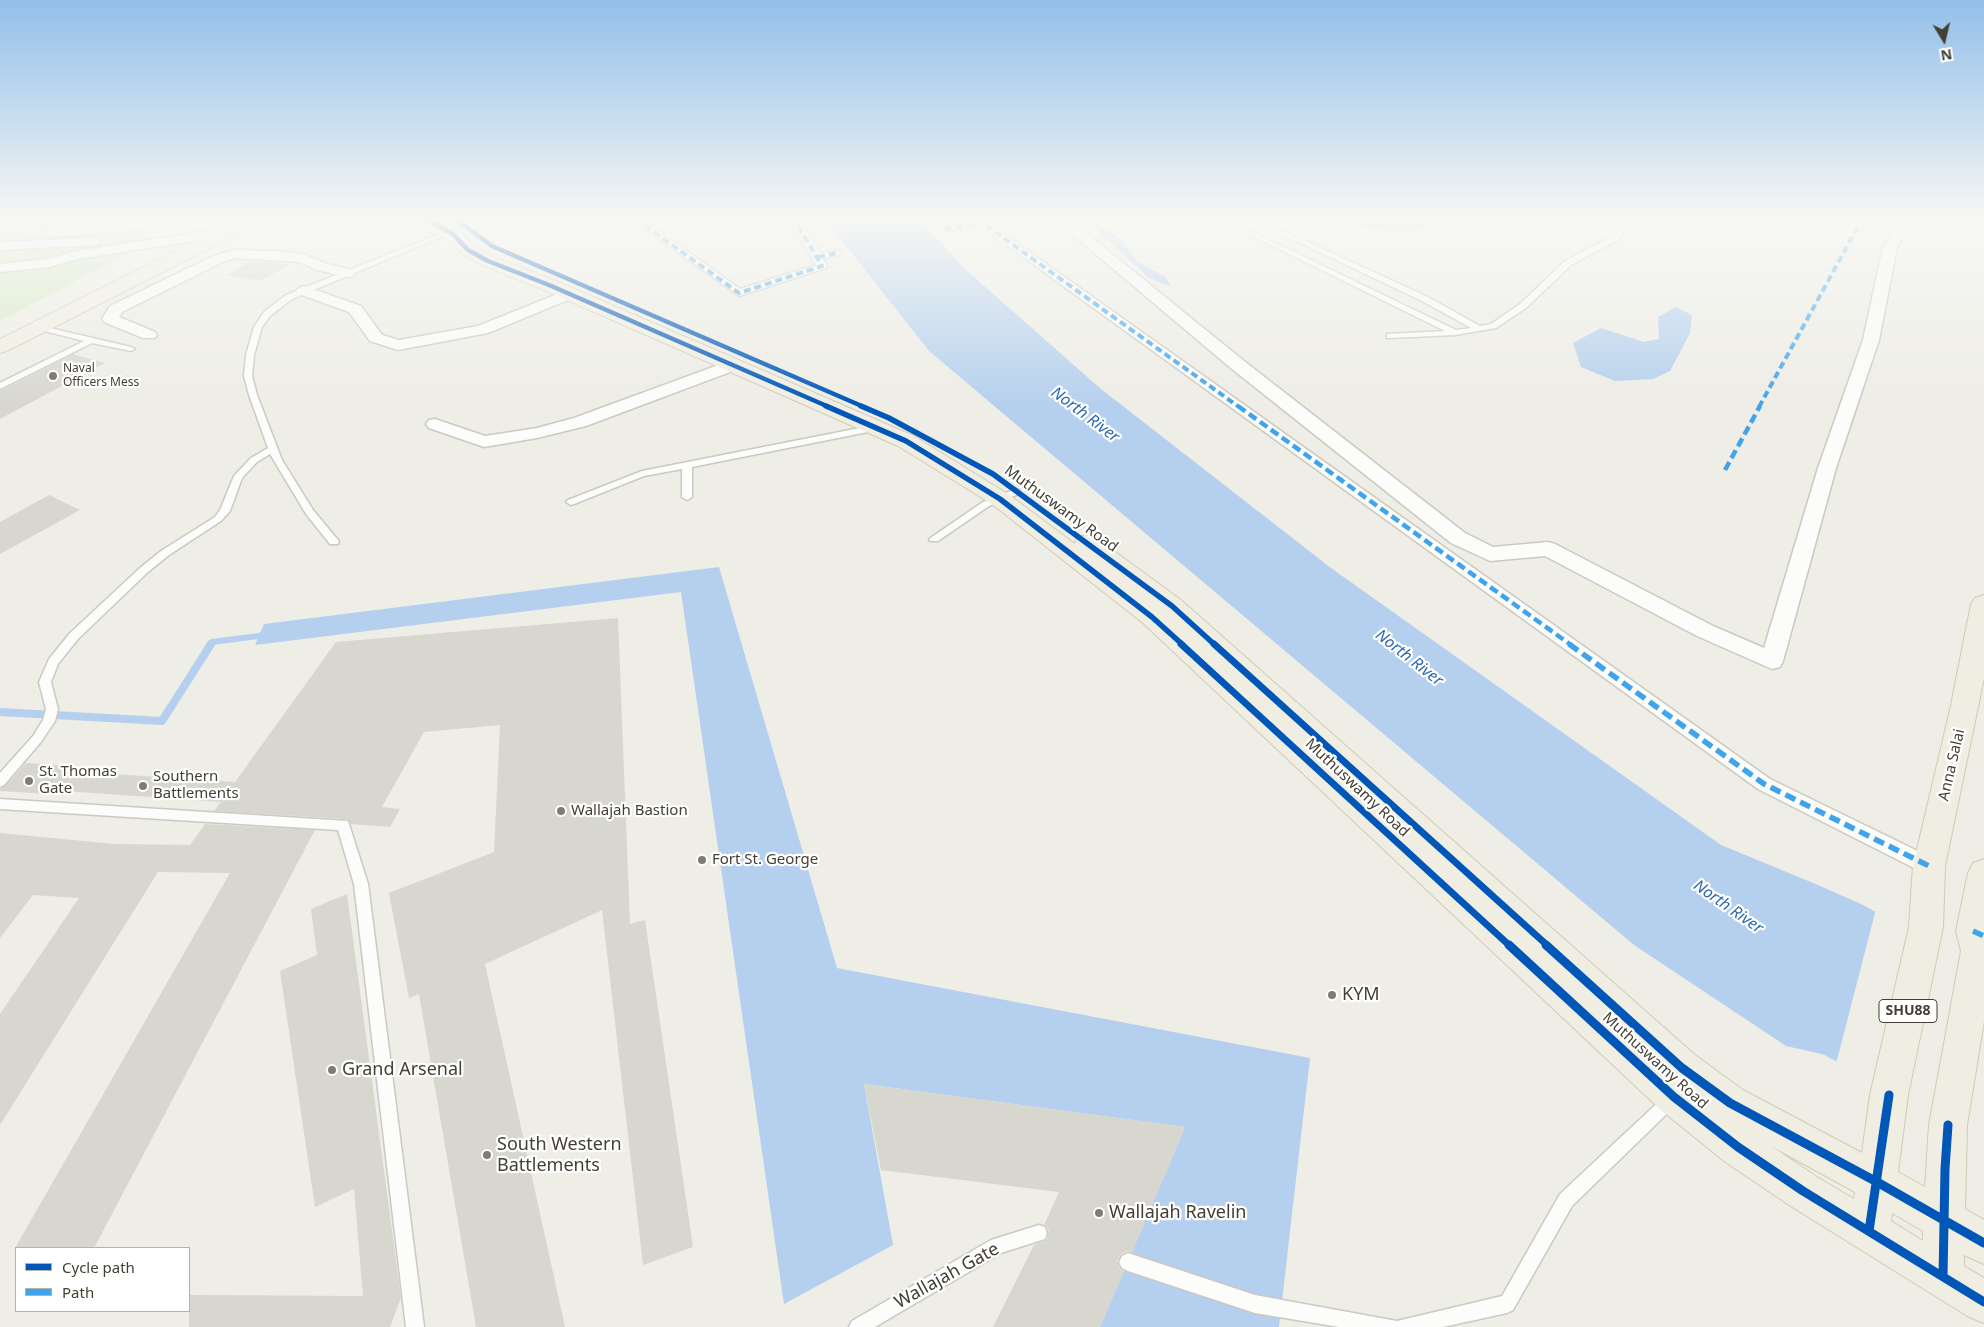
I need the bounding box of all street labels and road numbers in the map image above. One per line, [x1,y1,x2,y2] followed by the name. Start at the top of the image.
[1001,462,1121,556] street label: Muthuswamy Road
[1935,727,1969,803] street label: Anna Salai
[1301,735,1413,841] street label: Muthuswamy Road
[1879,999,1937,1022] road number: SHU88
[1599,1009,1711,1113] street label: Muthuswamy Road
[891,1238,1003,1314] street label: Wallajah Gate

